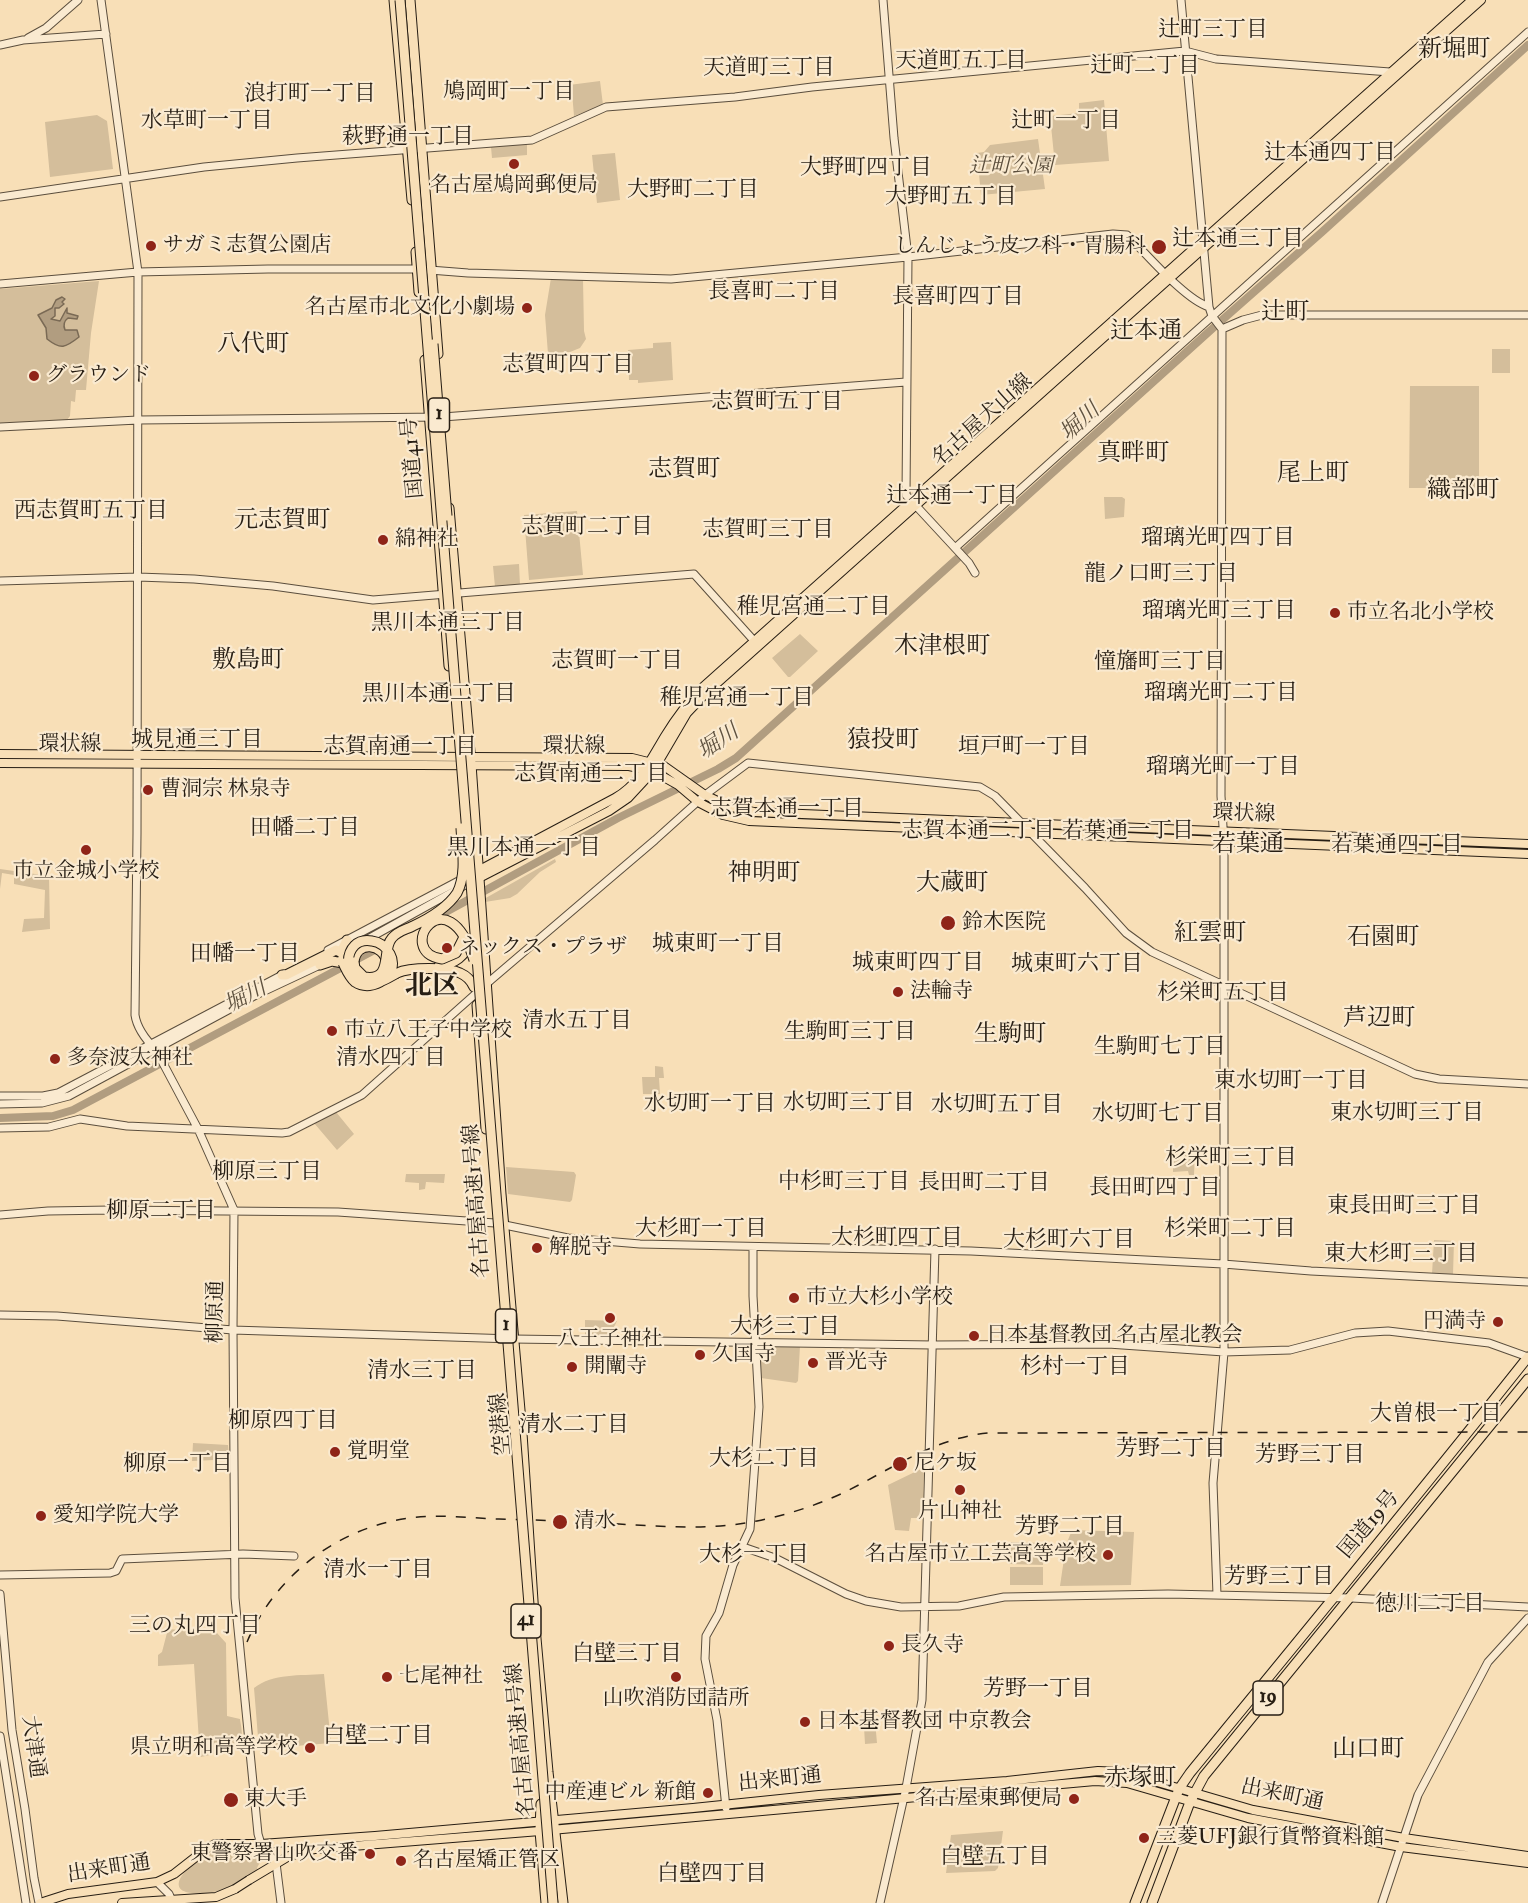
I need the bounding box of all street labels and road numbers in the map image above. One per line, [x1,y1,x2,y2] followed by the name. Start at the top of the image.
[928,369,1038,473] street label: 名古屋犬山線
[428,398,450,432] road number: 1
[398,416,430,500] street label: 国道41号
[39,732,101,758] street label: 環状線
[543,734,605,760] street label: 環状線
[1212,801,1276,829] street label: 環状線
[460,1123,496,1279] street label: 名古屋高速1号線
[204,1280,230,1344] street label: 柳原通
[496,1309,516,1343] road number: 1
[487,1392,517,1456] street label: 空港線
[1334,1486,1406,1564] street label: 国道19号
[511,1604,541,1638] road number: 41
[503,1662,541,1818] street label: 名古屋高速1号線
[1253,1681,1283,1715] road number: 19
[15,1714,49,1780] street label: 大津通
[737,1764,823,1798] street label: 出来町通
[1238,1775,1326,1817] street label: 出来町通
[66,1851,152,1889] street label: 出来町通

